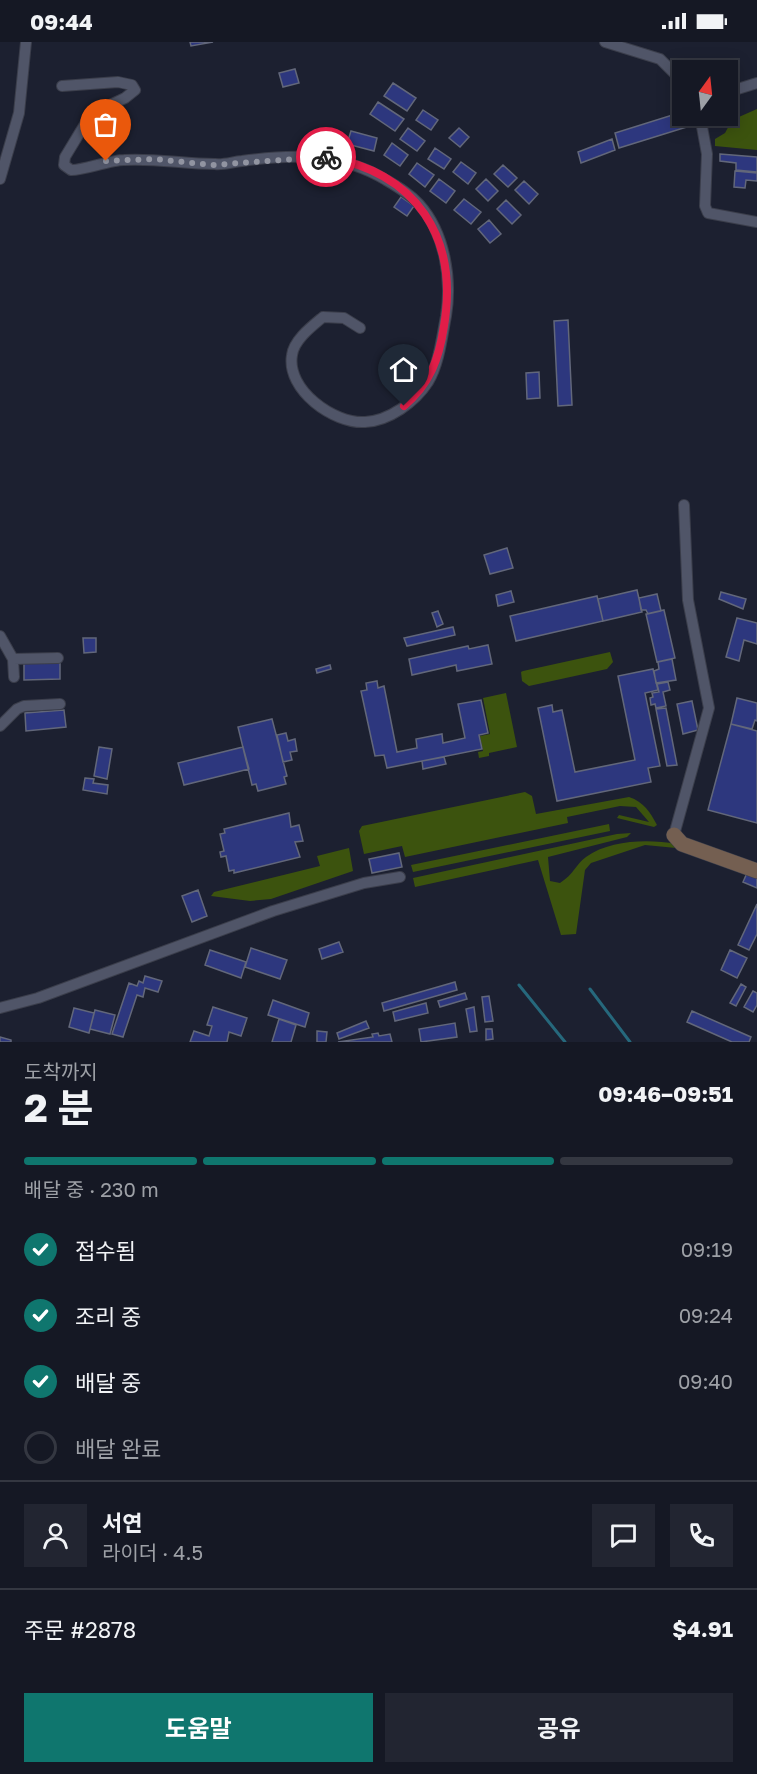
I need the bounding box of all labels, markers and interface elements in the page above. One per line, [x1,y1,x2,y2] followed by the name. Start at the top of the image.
[30,8,93,35] text: 09:44
[672,60,738,126] north arrow
[672,60,738,126] map controls
[80,99,131,161] pin
[89,108,122,141] icon: bag
[296,127,356,187] courier
[310,141,343,174] icon: bike
[378,344,429,406] pin
[387,353,420,386] icon: home
[24,1059,98,1083] text: 도착까지
[598,1080,733,1107] text: 09:46–09:51
[24,1084,93,1131] text: 2 분
[24,1177,159,1201] text: 배달 중 · 230 m
[24,1233,57,1266] icon: check
[75,1237,136,1264] text: 접수됨
[681,1237,733,1261] text: 09:19
[24,1299,57,1332] icon: check
[75,1303,141,1330] text: 조리 중
[679,1303,733,1327] text: 09:24
[24,1365,57,1398] icon: check
[75,1369,141,1396] text: 배달 중
[678,1369,733,1393] text: 09:40
[75,1435,161,1462] text: 배달 완료
[24,1504,87,1567] button: person
[592,1504,655,1567] button: chat
[670,1504,733,1567] button: phone
[102,1509,142,1536] text: 서연
[102,1540,203,1564] text: 라이더 · 4.5
[672,1615,733,1642] text: $4.91
[24,1616,136,1643] text: 주문 #2878
[24,1693,373,1762] button: 도움말
[385,1693,733,1762] button: 공유

